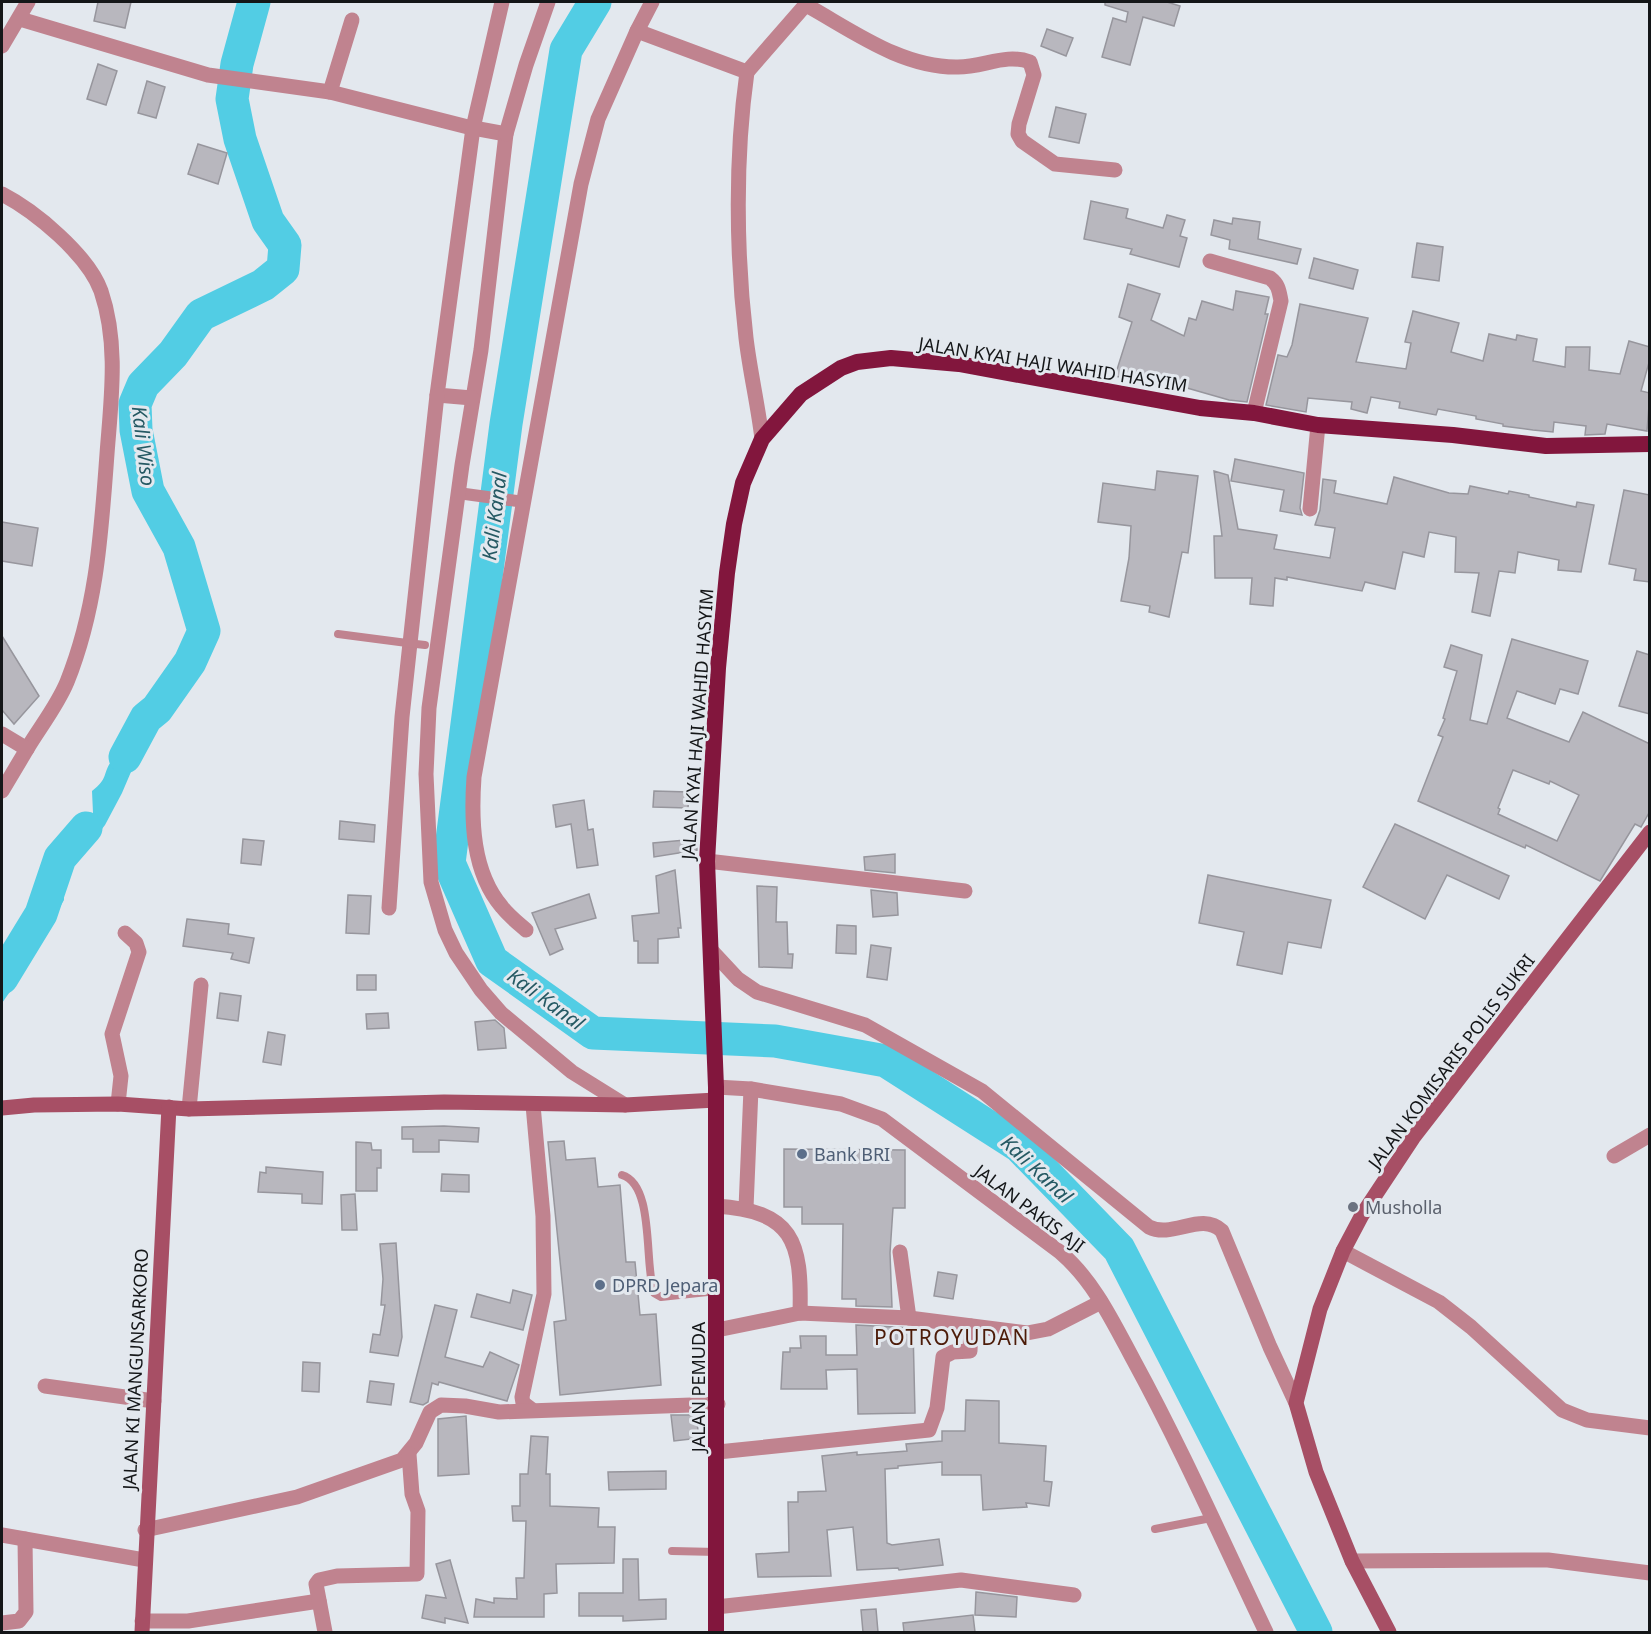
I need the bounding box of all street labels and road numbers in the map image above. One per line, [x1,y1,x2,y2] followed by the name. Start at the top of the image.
[915,331,1189,397] street label: JALAN KYAI HAJI WAHID HASYIM
[675,588,718,862] street label: JALAN KYAI HAJI WAHID HASYIM
[1361,949,1540,1175] street label: JALAN KOMISARIS POLIS SUKRI
[968,1157,1090,1257] street label: JALAN PAKIS AJI
[117,1248,153,1492] street label: JALAN KI MANGUNSARKORO
[686,1321,710,1454] street label: JALAN PEMUDA

